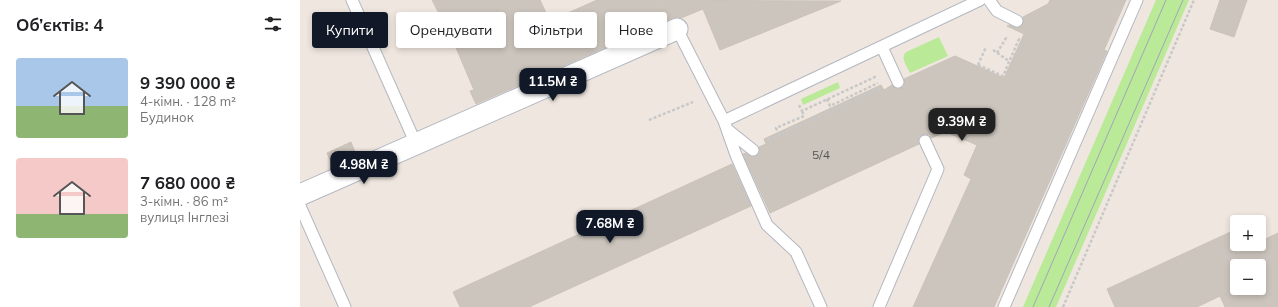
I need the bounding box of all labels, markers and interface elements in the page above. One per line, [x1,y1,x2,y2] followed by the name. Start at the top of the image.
[312,12,388,48] chip: Купити
[396,12,506,48] chip: Орендувати
[514,12,597,48] chip: Фільтри
[605,12,667,48] chip: Нове
[262,13,284,35] icon: filters
[16,14,103,35] text: Об’єктів: 4
[516,68,590,102] pin: 11.5M ₴
[140,72,236,93] text: 9 390 000 ₴
[528,73,578,89] text: 11.5M ₴
[48,74,96,122] icon: home
[140,93,236,109] text: 4-кімн. · 128 m²
[925,108,999,142] pin: 9.39M ₴
[140,109,194,125] text: Будинок
[937,113,987,129] text: 9.39M ₴
[812,147,830,162] house number: 5/4
[327,151,401,185] pin: 4.98M ₴
[339,156,389,172] text: 4.98M ₴
[140,172,236,193] text: 7 680 000 ₴
[48,174,96,222] icon: home
[140,193,228,209] text: 3-кімн. · 86 m²
[140,209,229,225] text: вулиця Інглезі
[573,210,647,244] pin: 7.68M ₴
[585,215,635,231] text: 7.68M ₴
[1230,215,1266,295] map controls
[1230,215,1266,251] button: +
[1230,259,1266,295] button: −

